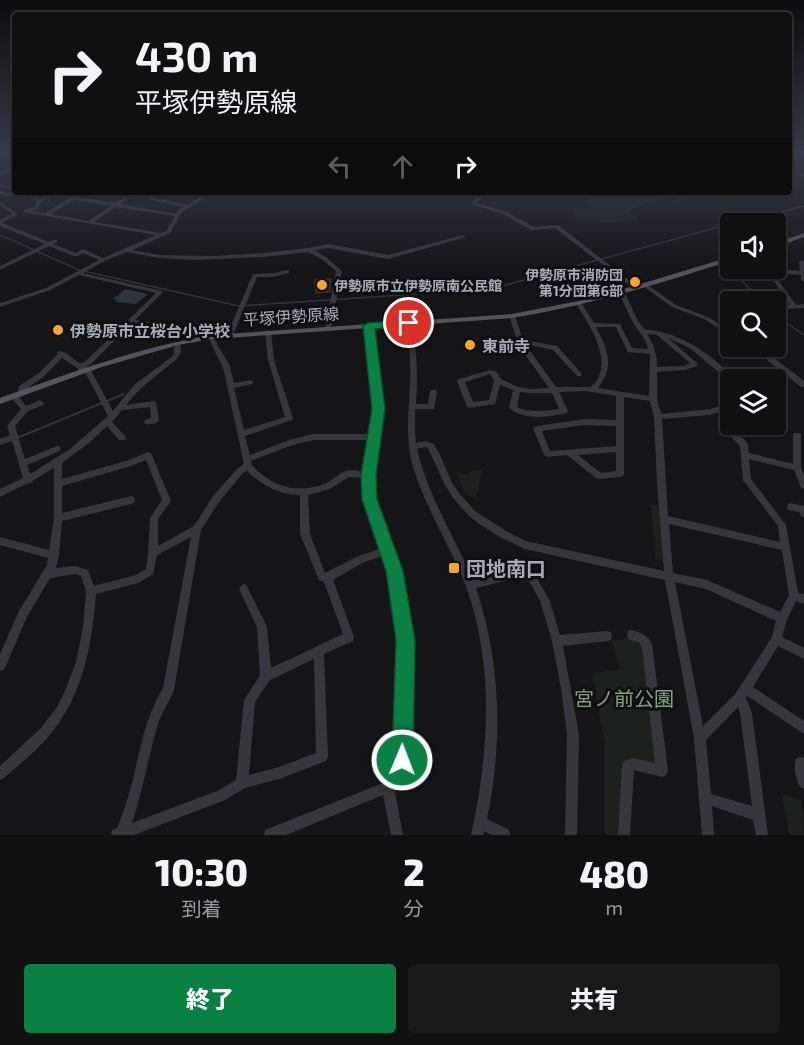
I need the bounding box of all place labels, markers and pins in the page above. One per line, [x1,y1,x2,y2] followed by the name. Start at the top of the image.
[525,266,623,299] place label: 伊勢原市消防団 第1分団第6部
[628,275,642,289] marker: 伊勢原市消防団 第1分団第6部
[334,277,502,294] place label: 伊勢原市立伊勢原南公民館
[315,278,329,292] marker: 伊勢原市立伊勢原南公民館
[383,297,434,348] pin
[69,321,230,340] place label: 伊勢原市立桜台小学校
[51,323,65,337] marker: 伊勢原市立桜台小学校
[482,336,530,355] place label: 東前寺
[463,338,477,352] marker: 東前寺
[466,556,546,580] place label: 団地南口
[447,561,461,575] marker: 団地南口

